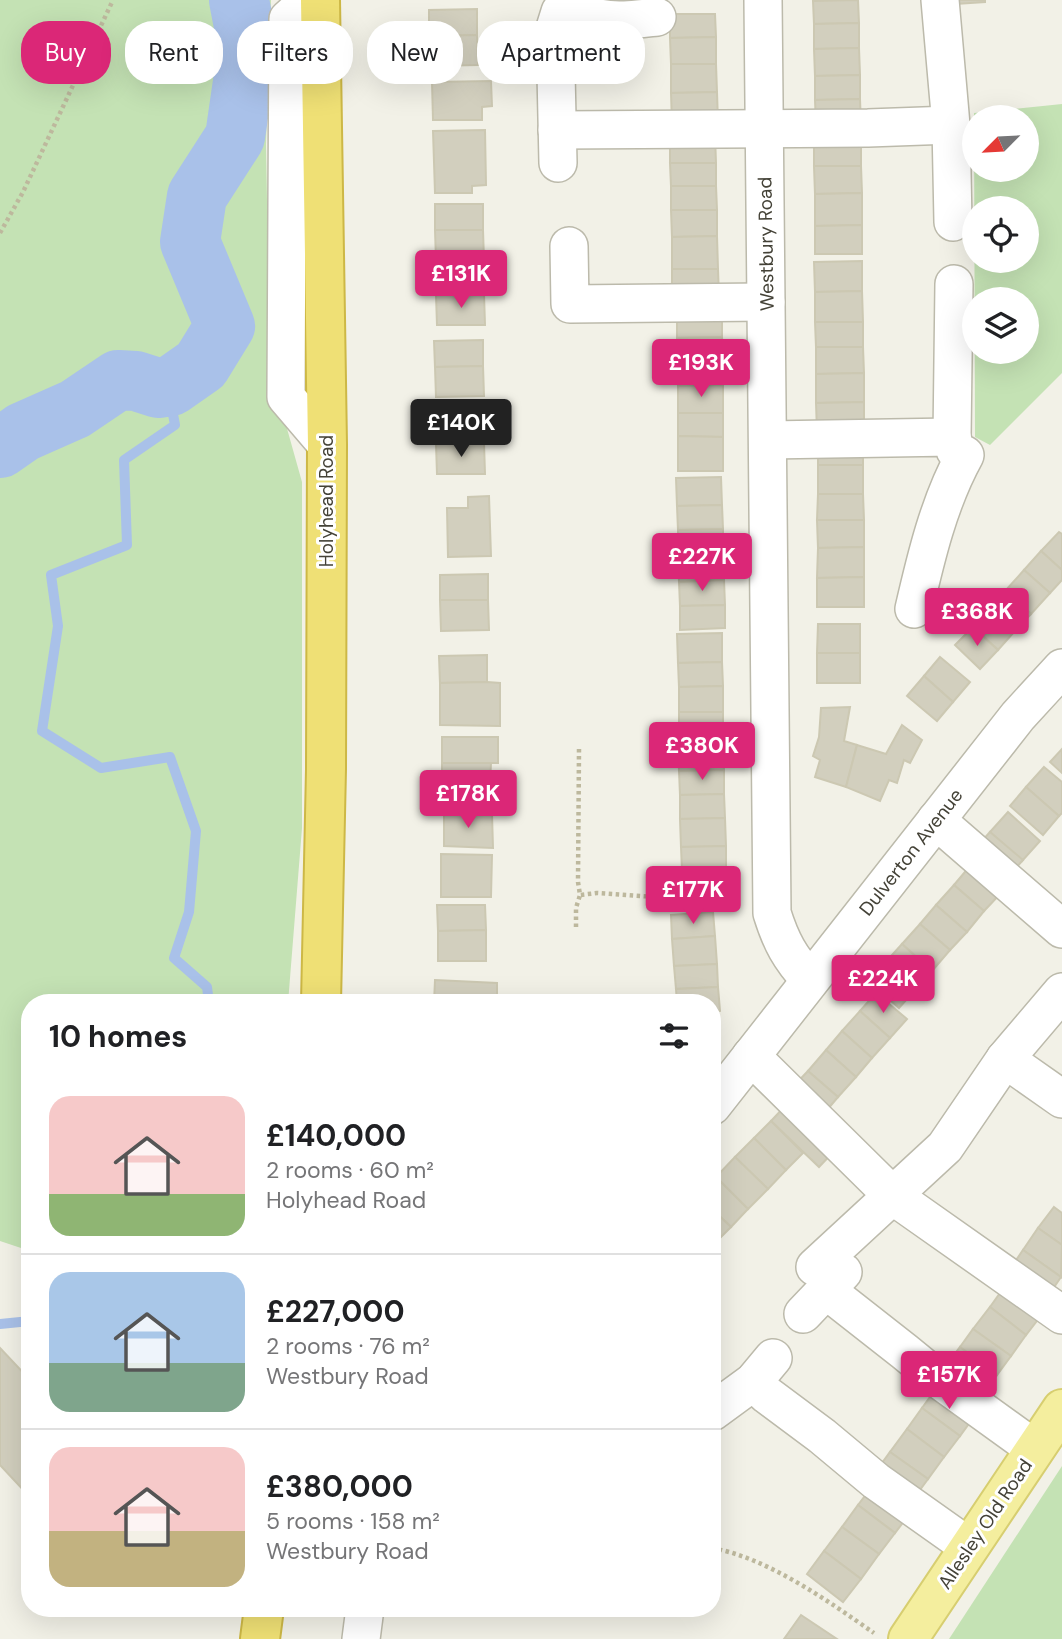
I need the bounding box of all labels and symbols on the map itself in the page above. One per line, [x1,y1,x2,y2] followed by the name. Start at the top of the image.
[962,105,1040,182] north arrow
[752,177,780,311] street label: Westbury Road
[412,250,510,310] pin: £131K
[652,340,750,399] pin: £193K
[412,400,510,459] pin: £140K
[314,435,339,567] street label: Holyhead Road
[653,534,751,593] pin: £227K
[928,588,1026,648] pin: £368K
[653,722,751,782] pin: £380K
[419,770,517,830] pin: £178K
[854,783,968,921] street label: Dulverton Avenue
[644,866,742,926] pin: £177K
[834,956,932,1015] pin: £224K
[900,1352,998,1411] pin: £157K
[932,1454,1038,1594] street label: Allesley Old Road

